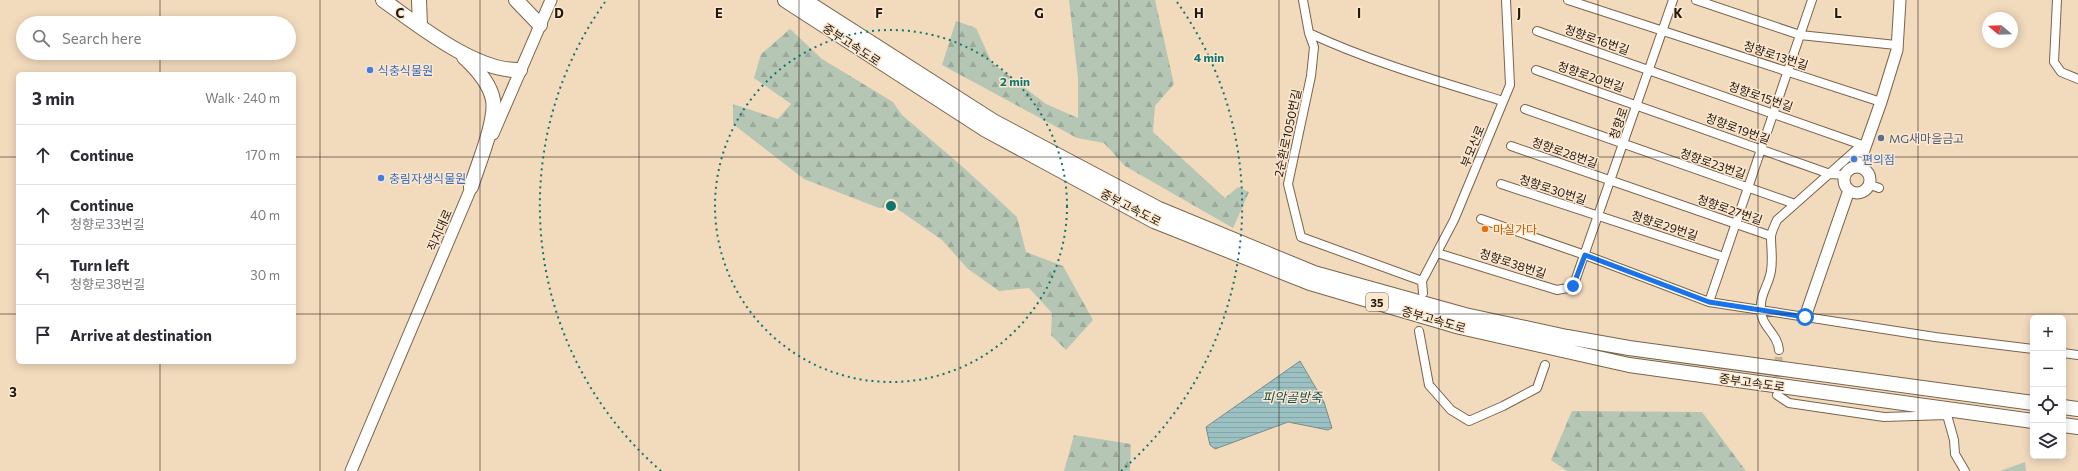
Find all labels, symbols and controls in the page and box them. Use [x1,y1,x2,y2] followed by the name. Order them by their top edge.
[396,5,405,21] text: C
[554,5,564,21] text: D
[715,5,723,21] text: E
[875,5,883,21] text: F
[1034,5,1044,21] text: G
[1194,5,1204,21] text: H
[1357,5,1361,21] text: I
[1517,5,1521,21] text: J
[1673,5,1683,21] text: K
[1834,5,1842,21] text: L
[1982,12,2018,48] north arrow
[16,16,296,60] search box
[820,20,884,68] street label: 중부고속도로
[1563,21,1631,57] street label: 청향로16번길
[30,27,52,49] icon: search
[62,29,141,47] text: Search here
[1742,38,1810,72] street label: 청향로13번길
[1194,50,1224,64] text: 4 min
[1556,58,1626,94] street label: 청향로20번길
[378,63,433,77] place label: 식충식물원
[365,65,375,75] marker: 식충식물원
[1000,74,1030,88] text: 2 min
[1727,78,1795,114] street label: 청향로15번길
[32,88,75,109] text: 3 min
[1271,88,1303,178] street label: 2순환로1050번길
[205,90,280,106] text: Walk · 240 m
[1606,105,1630,141] street label: 청향로
[1704,110,1772,146] street label: 청향로19번길
[1457,123,1487,169] street label: 부모산로
[1889,131,1964,145] place label: MG새마을금고
[1876,133,1886,143] marker: MG새마을금고
[1530,134,1600,170] street label: 청향로28번길
[32,144,54,166] icon: ahead
[1678,145,1748,181] street label: 청향로23번길
[70,146,134,164] text: Continue
[245,147,280,163] text: 170 m
[1862,152,1895,166] place label: 편의점
[1849,154,1859,164] marker: 편의점
[389,171,466,185] place label: 충림자생식물원
[1518,172,1588,206] street label: 청향로30번길
[376,173,386,183] marker: 충림자생식물원
[1098,186,1164,228] street label: 중부고속도로
[1695,191,1765,227] street label: 청향로27번길
[70,196,134,214] text: Continue
[884,199,898,213] centre of rings
[32,204,54,226] icon: ahead
[250,207,280,223] text: 40 m
[424,207,454,253] street label: 직지대로
[1630,208,1700,242] street label: 청향로29번길
[70,216,145,232] text: 청향로33번길
[1493,222,1537,236] place label: 마실가다
[1480,224,1490,234] marker: 마실가다
[1478,246,1548,280] street label: 청향로38번길
[70,256,129,274] text: Turn left
[32,264,54,286] icon: left
[250,267,280,283] text: 30 m
[70,276,145,292] text: 청향로38번길
[1564,277,1582,295] route end
[1366,293,1388,311] road number: 35
[1400,303,1468,335] street label: 중부고속도로
[1796,308,1814,326] route start
[2030,315,2066,459] map controls
[2030,315,2066,351] button: +
[32,324,54,346] icon: arrive
[70,326,212,344] text: Arrive at destination
[2030,351,2066,387] button: −
[1718,370,1786,394] street label: 중부고속도로
[9,384,17,400] text: 3
[2030,387,2066,423] button: locate
[1262,389,1323,405] water label: 피악골방죽
[2030,423,2066,459] button: layers

